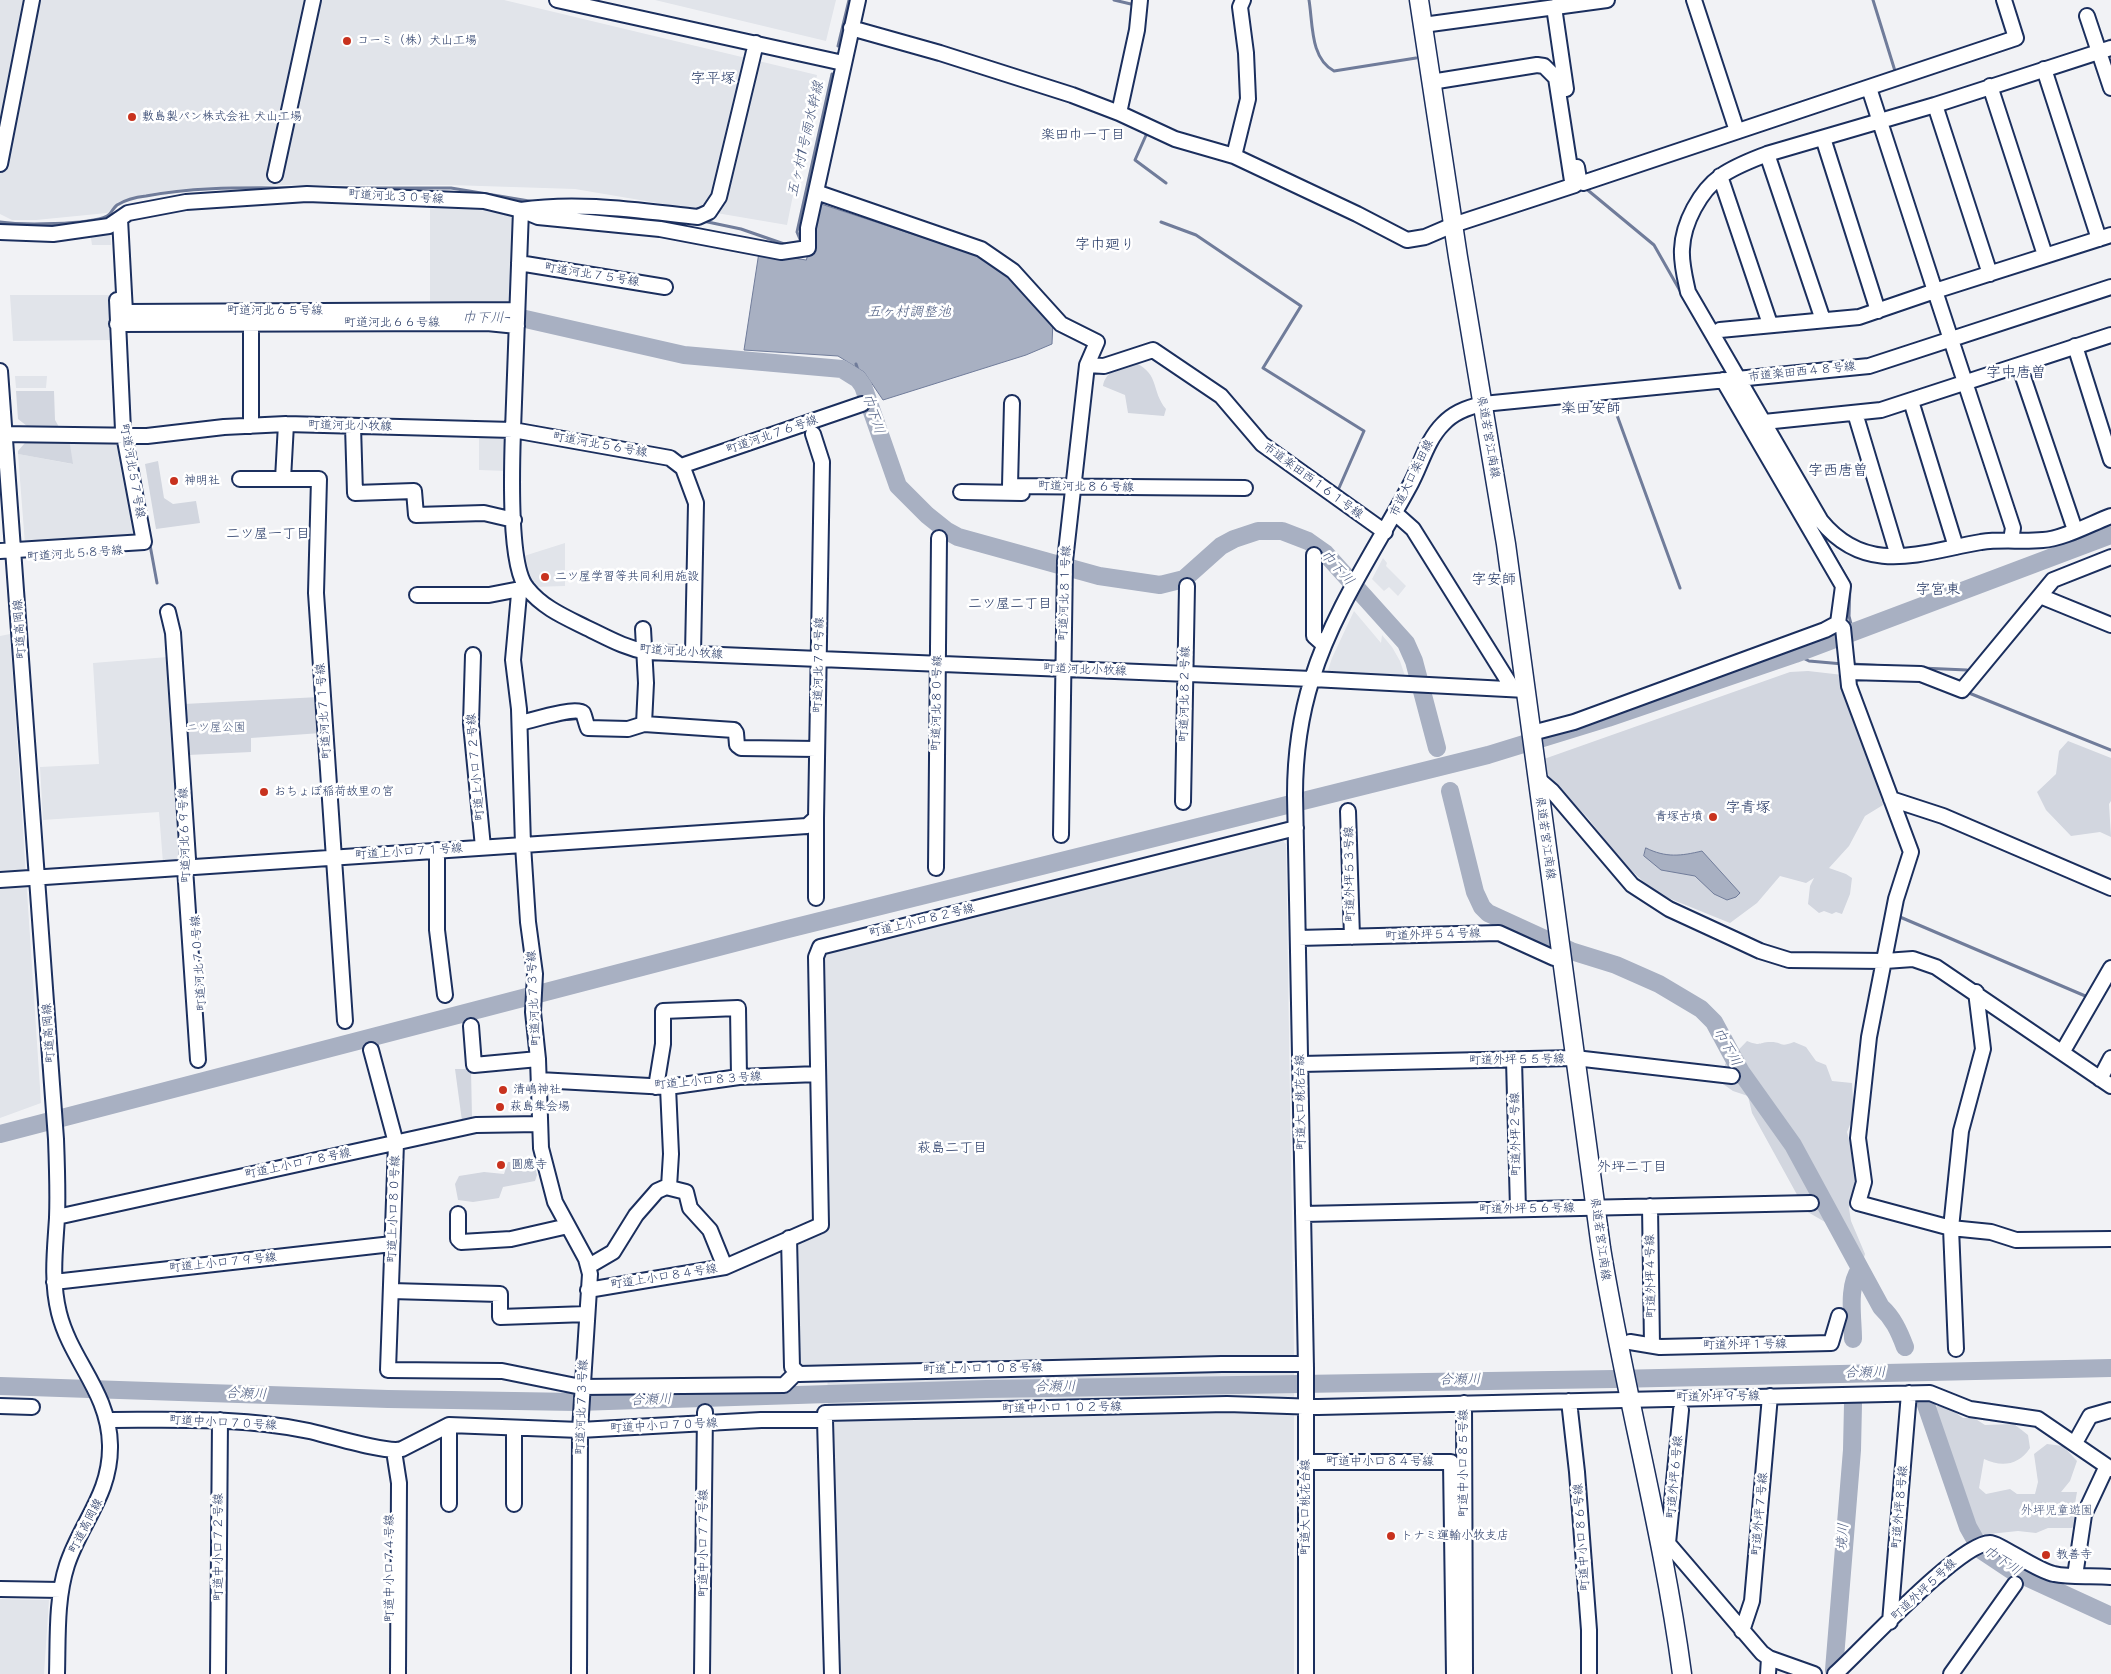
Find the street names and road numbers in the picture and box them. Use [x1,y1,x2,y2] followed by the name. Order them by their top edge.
[348,187,444,207] street label: 町道河北３０号線
[543,260,641,290] street label: 町道河北７５号線
[227,304,323,318] street label: 町道河北６５号線
[344,316,440,330] street label: 町道河北６６号線
[1748,359,1856,385] street label: 市道楽田西４８号線
[1474,394,1502,480] street label: 県道若宮江南線
[724,413,820,457] street label: 町道河北７６号線
[308,418,392,434] street label: 町道河北小牧線
[117,422,147,520] street label: 町道河北５７号線
[551,430,649,460] street label: 町道河北５６号線
[1387,437,1437,519] street label: 市道大口楽田線
[1260,440,1366,522] street label: 市道楽田西１６１号線
[1038,479,1134,495] street label: 町道河北８６号線
[27,543,123,565] street label: 町道河北５８号線
[1056,545,1074,641] street label: 町道河北８１号線
[11,599,29,659] street label: 町道高岡線
[811,617,827,713] street label: 町道河北７９号線
[639,642,723,662] street label: 町道河北小牧線
[1177,646,1193,742] street label: 町道河北８２号線
[929,655,945,751] street label: 町道河北８０号線
[1043,661,1127,679] street label: 町道河北小牧線
[313,663,335,759] street label: 町道河北７１号線
[464,713,488,821] street label: 町道上小口７２号線
[176,787,194,883] street label: 町道河北６９号線
[1532,795,1558,881] street label: 県道若宮江南線
[1342,826,1358,922] street label: 町道外坪５３号線
[355,841,463,863] street label: 町道上小口７１号線
[868,901,976,941] street label: 町道上小口８２号線
[188,915,210,1011] street label: 町道河北７０号線
[1385,926,1481,944] street label: 町道外坪５４号線
[524,950,544,1046] street label: 町道河北７３号線
[40,1003,58,1063] street label: 町道高岡線
[1469,1052,1565,1068] street label: 町道外坪５５号線
[1293,1054,1309,1150] street label: 町道大口桃花台線
[654,1069,762,1093] street label: 町道上小口８３号線
[1508,1092,1524,1176] street label: 町道外坪２号線
[244,1146,352,1182] street label: 町道上小口７８号線
[385,1155,403,1263] street label: 町道上小口８０号線
[1587,1196,1613,1282] street label: 県道若宮江南線
[1479,1201,1575,1217] street label: 町道外坪５６号線
[1643,1234,1659,1318] street label: 町道外坪４号線
[169,1250,277,1276] street label: 町道上小口７９号線
[610,1261,718,1293] street label: 町道上小口８４号線
[1703,1337,1787,1353] street label: 町道外坪１号線
[573,1359,591,1455] street label: 町道河北７３号線
[923,1361,1043,1377] street label: 町道上小口１０８号線
[1676,1389,1760,1405] street label: 町道外坪９号線
[1002,1400,1122,1416] street label: 町道中小口１０２号線
[1457,1409,1471,1517] street label: 町道中小口８５号線
[169,1413,277,1433] street label: 町道中小口７０号線
[610,1416,718,1436] street label: 町道中小口７０号線
[1664,1435,1686,1519] street label: 町道外坪６号線
[1326,1455,1434,1469] street label: 町道中小口８４号線
[1299,1459,1313,1555] street label: 町道大口桃花台線
[1889,1465,1911,1549] street label: 町道外坪８号線
[1749,1472,1771,1556] street label: 町道外坪７号線
[1571,1483,1593,1591] street label: 町道中小口８６号線
[697,1489,711,1597] street label: 町道中小口７７号線
[212,1493,226,1601] street label: 町道中小口７２号線
[66,1496,106,1556] street label: 町道高岡線
[383,1514,397,1622] street label: 町道中小口７４号線
[1888,1556,1960,1624] street label: 町道外坪５号線

